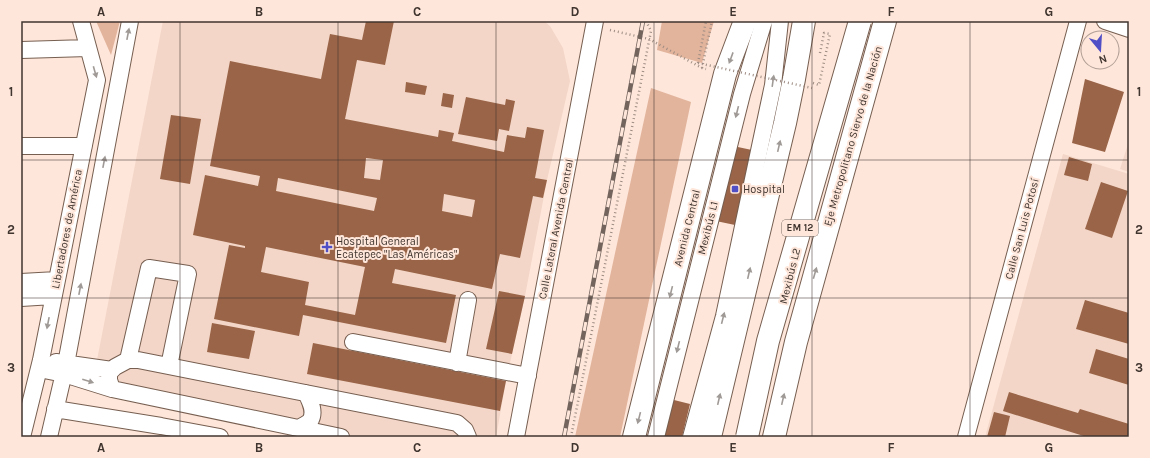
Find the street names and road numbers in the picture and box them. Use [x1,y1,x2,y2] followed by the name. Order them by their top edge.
[821,44,885,228] street label: Eje Metropolitano Siervo de la Nación
[536,158,576,300] street label: Calle Lateral Avenida Central
[49,168,85,290] street label: Libertadores de América
[1002,176,1042,281] street label: Calle San Luis Potosí
[671,188,703,268] street label: Avenida Central
[695,200,721,256] street label: Mexibús L1
[782,220,818,236] road number: EM 12
[777,247,803,305] street label: Mexibús L2

